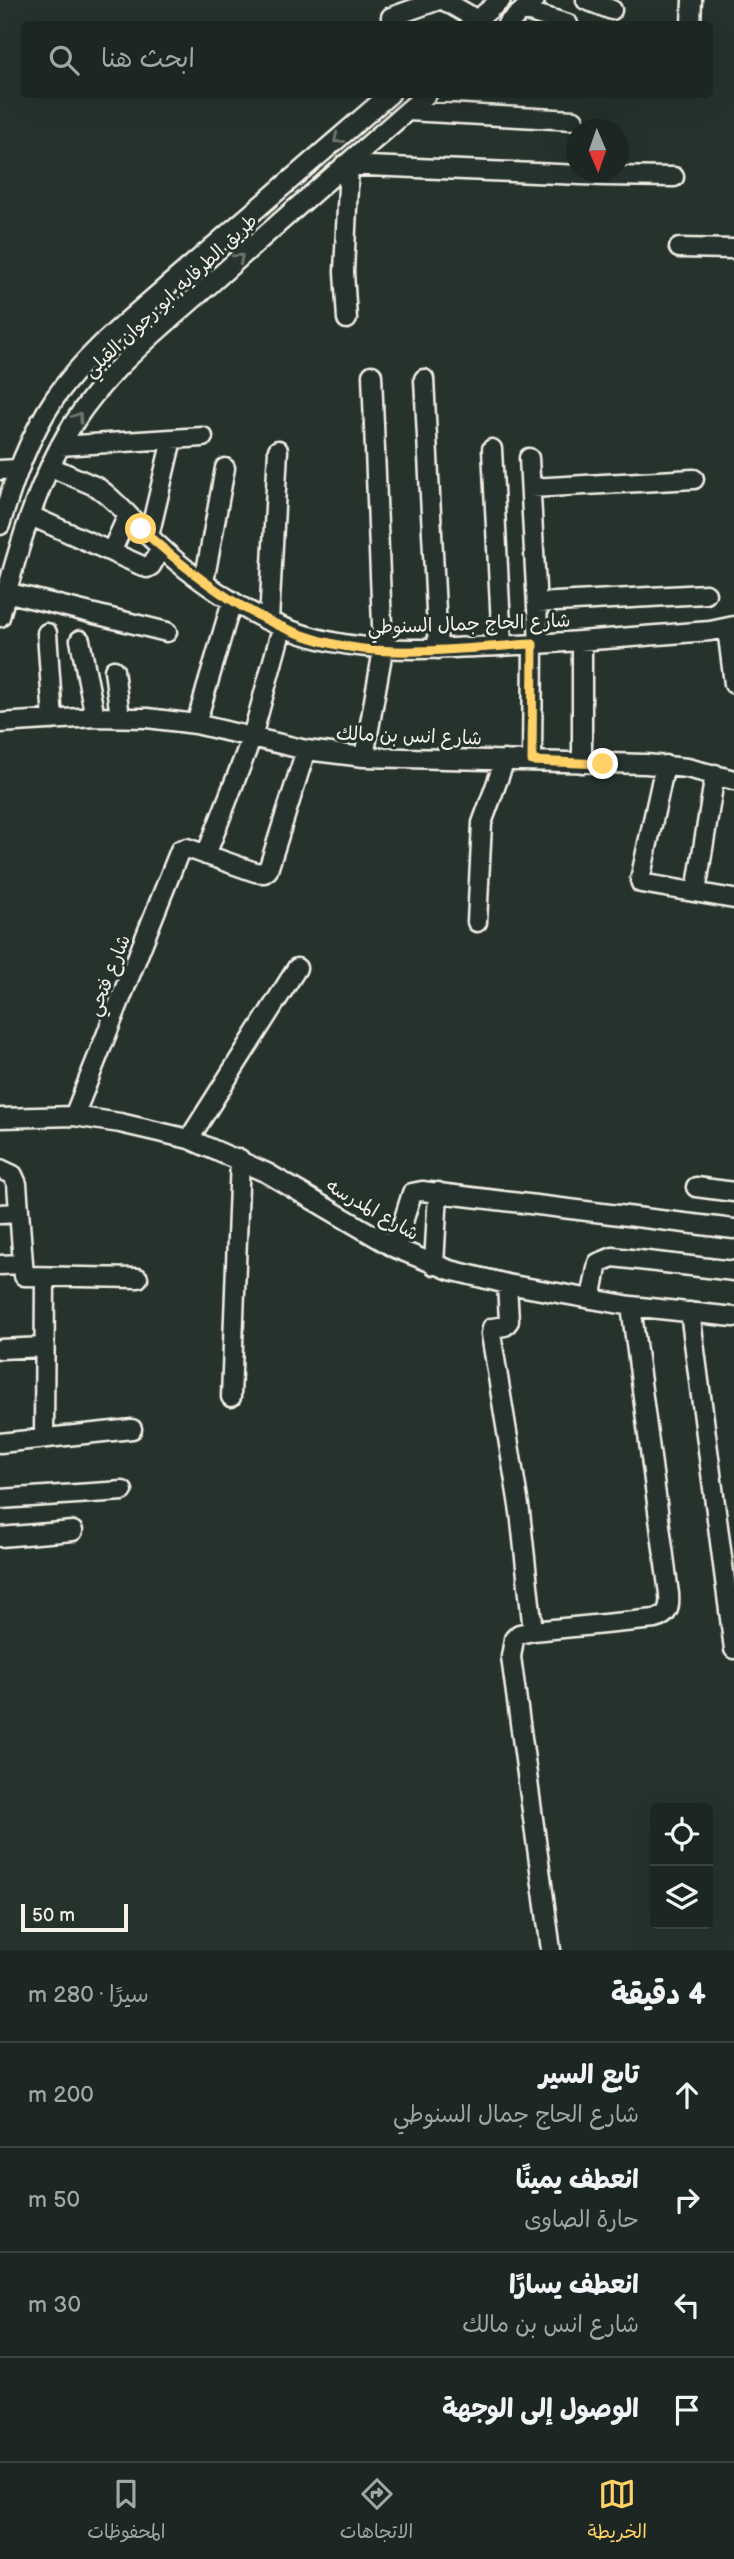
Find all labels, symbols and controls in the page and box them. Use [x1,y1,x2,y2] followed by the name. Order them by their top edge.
[21,21,713,98] search box
[45,41,83,79] icon: search
[101,44,195,75] text: ابحث هنا
[566,119,629,182] north arrow
[333,131,346,143] one-way arrow
[79,210,265,386] street label: طريق الطرفايه, ابو رجوان القبلي
[231,254,244,266] one-way arrow
[70,412,83,425] one-way arrow
[125,513,156,544] route start
[367,609,571,644] street label: شارع الحاج جمال السنوطي
[336,722,482,752] street label: شارع انس بن مالك
[587,748,618,779] route end
[83,932,140,1021] street label: شارع فتحي
[321,1175,423,1247] street label: شارع المدرسه
[650,1803,713,1929] map controls
[650,1803,713,1866] button: locate
[650,1866,713,1929] button: layers
[21,1901,128,1933] scale bar
[32,1904,75,1927] text: 50 m
[611,1977,706,2013] text: 4 دقيقة
[28,1981,149,2009] text: سيرًا · 280 m
[539,2060,639,2091] text: تابع السير
[668,2076,706,2114] icon: ahead
[28,2081,94,2109] text: 200 m
[393,2101,639,2129] text: شارع الحاج جمال السنوطي
[516,2165,639,2196] text: انعطف يمينًا
[668,2181,706,2219] icon: right
[28,2186,80,2214] text: 50 m
[524,2206,639,2234] text: حارة الصاوى
[509,2270,639,2301] text: انعطف يسارًا
[668,2286,706,2324] icon: left
[28,2291,81,2319] text: 30 m
[462,2311,639,2339] text: شارع انس بن مالك
[668,2391,706,2429] icon: arrive
[442,2394,639,2425] text: الوصول إلى الوجهة
[87,2475,165,2548] tab: المحفوظات
[340,2475,413,2548] tab: الاتجاهات
[588,2475,647,2548] tab: الخريطة

